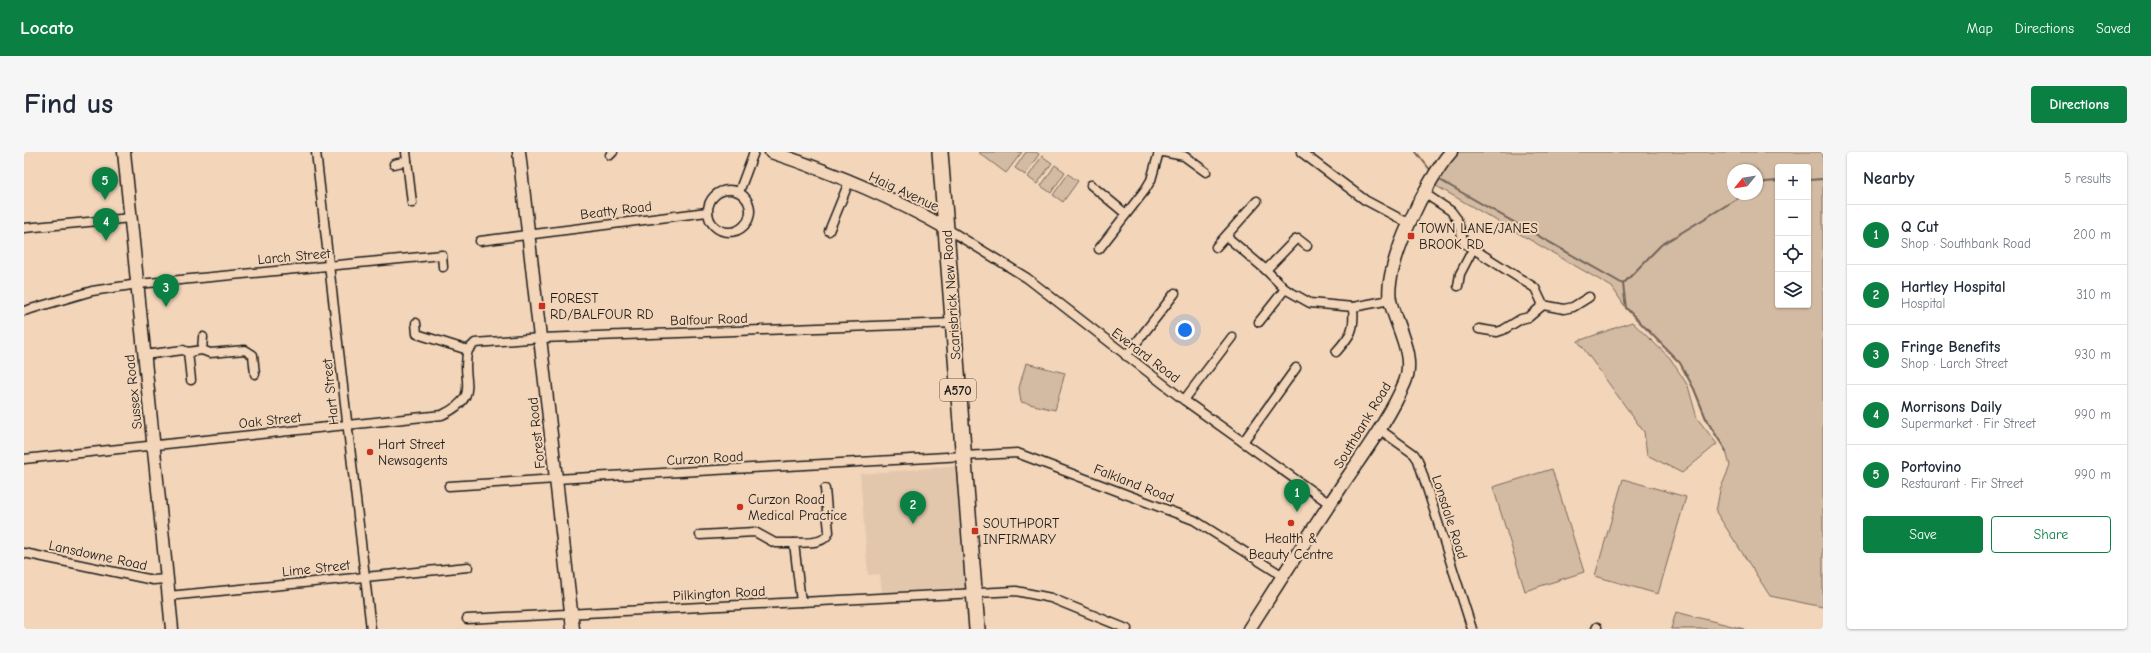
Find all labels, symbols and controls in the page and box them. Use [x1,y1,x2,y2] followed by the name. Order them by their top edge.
[20,17,74,39] text: Locato
[1966,20,1993,37] text: Map
[2015,20,2074,37] text: Directions
[2096,20,2131,37] text: Saved
[2031,86,2127,123] button: Directions
[24,88,113,120] text: Find us
[1727,164,1763,200] north arrow
[1775,164,1811,308] map controls
[1775,164,1811,200] button: +
[92,167,118,200] pin: 5
[866,168,941,215] street label: Haig Avenue
[1863,169,1914,188] text: Nearby
[2064,171,2111,186] text: 5 results
[579,198,653,223] street label: Beatty Road
[1775,200,1811,236] button: −
[93,208,119,241] pin: 4
[1901,218,1938,236] text: Q Cut
[1419,220,1538,253] place label: TOWN LANE/JANES BROOK RD
[1873,227,1879,242] text: 1
[2073,227,2111,242] text: 200 m
[938,229,965,360] street label: Scarisbrick New Road
[1406,231,1416,241] marker: TOWN LANE/JANES BROOK RD
[1775,236,1811,272] button: locate
[1901,236,2031,251] text: Shop · Southbank Road
[257,245,332,268] street label: Larch Street
[1775,272,1811,308] button: layers
[153,274,179,307] pin: 3
[1901,278,2005,296] text: Hartley Hospital
[1873,287,1879,302] text: 2
[2076,287,2111,302] text: 310 m
[550,290,654,323] place label: FOREST RD/BALFOUR RD
[1901,296,1945,311] text: Hospital
[537,301,547,311] marker: FOREST RD/BALFOUR RD
[670,310,748,329] street label: Balfour Road
[1175,320,1195,340] your location
[1108,324,1183,387] street label: Everard Road
[1901,338,2000,356] text: Fringe Benefits
[1873,347,1879,362] text: 3
[2075,347,2111,362] text: 930 m
[121,354,146,430] street label: Sussex Road
[1901,356,2008,371] text: Shop · Larch Street
[318,357,342,426] street label: Hart Street
[940,379,976,401] road number: A570
[1330,379,1395,472] street label: Southbank Road
[524,396,549,470] street label: Forest Road
[1901,398,2002,416] text: Morrisons Daily
[1873,407,1879,422] text: 4
[2074,407,2111,422] text: 990 m
[238,409,303,432] street label: Oak Street
[1901,416,2036,431] text: Supermarket · Fir Street
[378,436,448,469] place label: Hart Street Newsagents
[365,447,375,457] marker: Hart Street Newsagents
[666,448,744,469] street label: Curzon Road
[1901,458,1961,476] text: Portovino
[1091,460,1176,507] street label: Falkland Road
[1873,467,1879,482] text: 5
[2074,467,2111,482] text: 990 m
[1428,473,1471,561] street label: Lonsdale Road
[1901,476,2023,491] text: Restaurant · Fir Street
[1284,479,1310,512] pin: 1
[748,491,847,524] place label: Curzon Road Medical Practice
[900,491,926,524] pin: 2
[735,502,745,512] marker: Curzon Road Medical Practice
[983,515,1060,548] place label: SOUTHPORT INFIRMARY
[1863,516,1983,553] button: Save
[1991,516,2111,553] button: Share
[1286,518,1296,528] marker: Health & Beauty Centre
[970,526,980,536] marker: SOUTHPORT INFIRMARY
[1249,530,1333,563] place label: Health & Beauty Centre
[47,537,149,574] street label: Lansdowne Road
[281,556,352,581] street label: Lime Street
[672,583,766,604] street label: Pilkington Road

